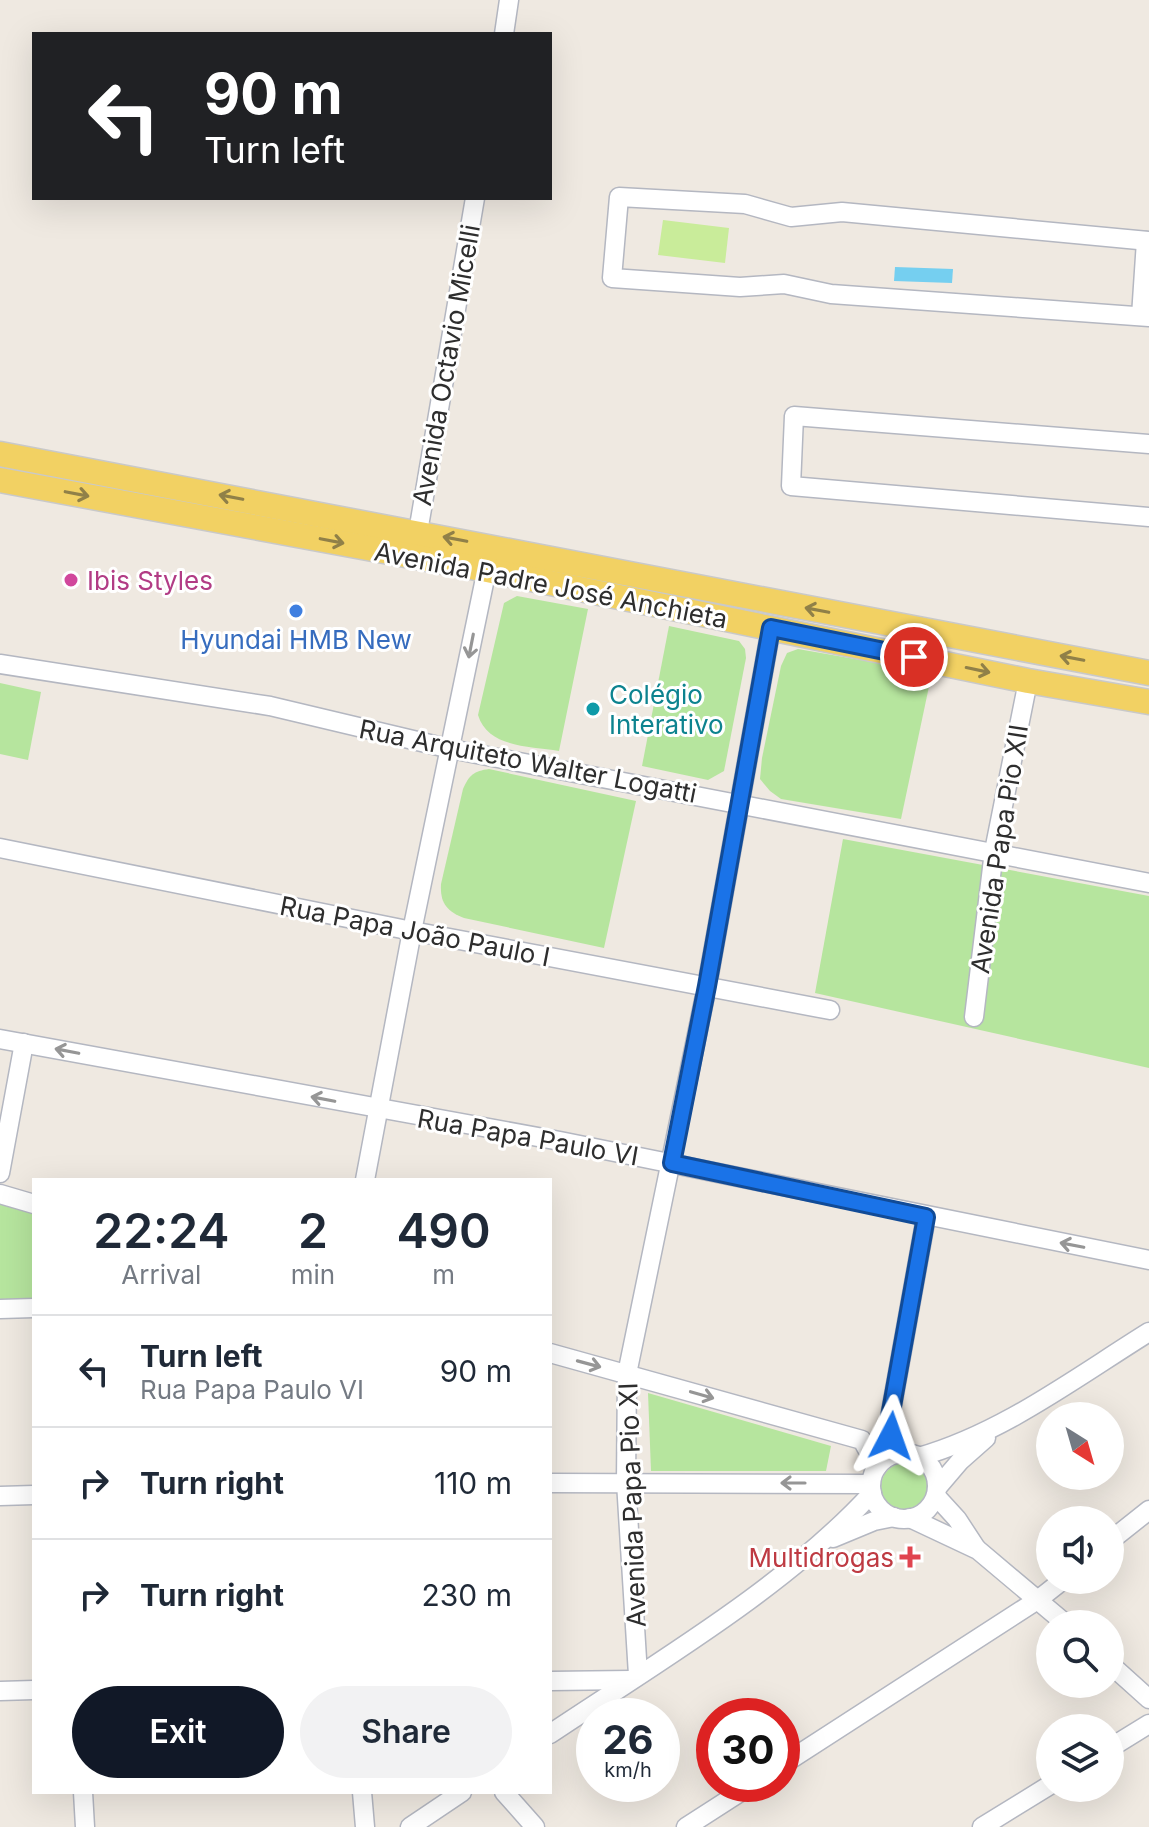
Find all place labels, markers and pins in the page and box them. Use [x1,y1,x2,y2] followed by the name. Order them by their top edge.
[87,565,213,596] place label: Ibis Styles
[62,571,80,589] marker: Ibis Styles
[287,602,305,620] marker: Hyundai HMB New
[880,623,948,691] pin
[180,624,412,655] place label: Hyundai HMB New
[609,679,724,740] place label: Colégio Interativo
[584,700,602,718] marker: Colégio Interativo
[749,1542,894,1573] place label: Multidrogas
[901,1548,919,1566] marker: Multidrogas

